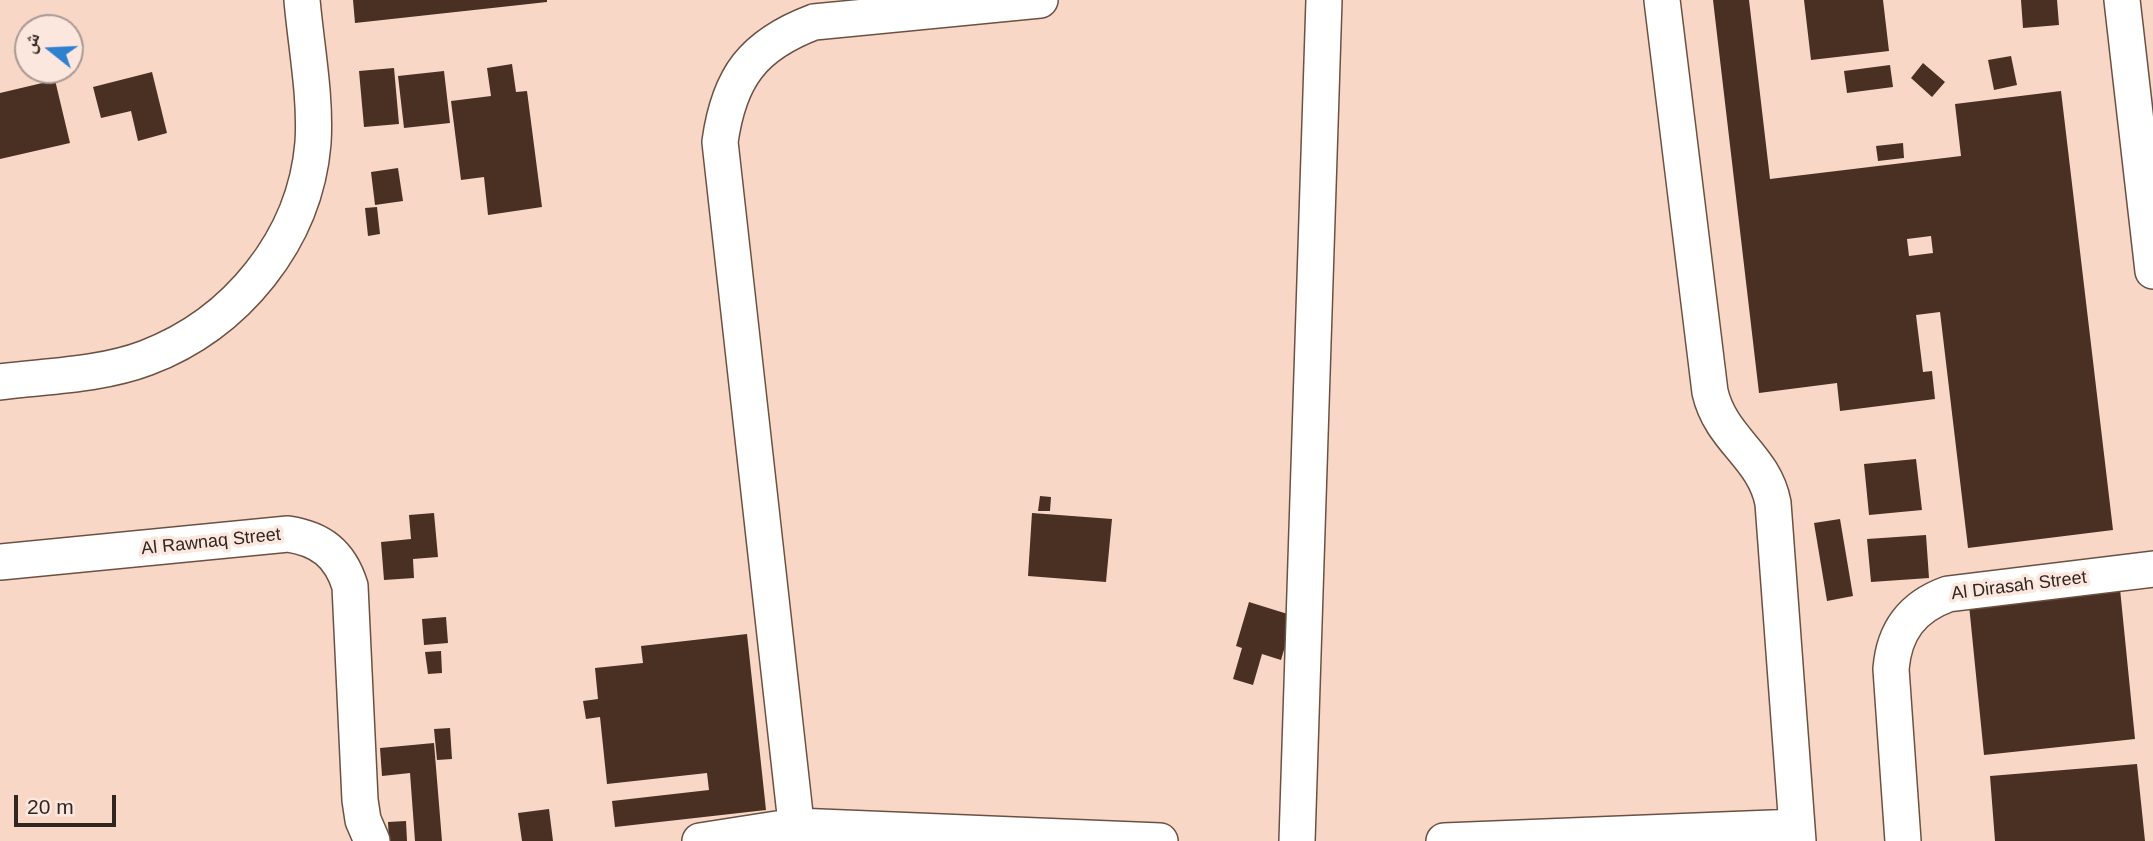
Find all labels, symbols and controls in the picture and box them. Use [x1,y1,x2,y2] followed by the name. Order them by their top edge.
[14,14,84,84] north arrow
[17,30,44,56] text: ش
[140,524,282,560] street label: Al Rawnaq Street
[1950,567,2088,605] street label: Al Dirasah Street
[18,782,119,826] scale bar
[27,795,74,818] text: 20 m

